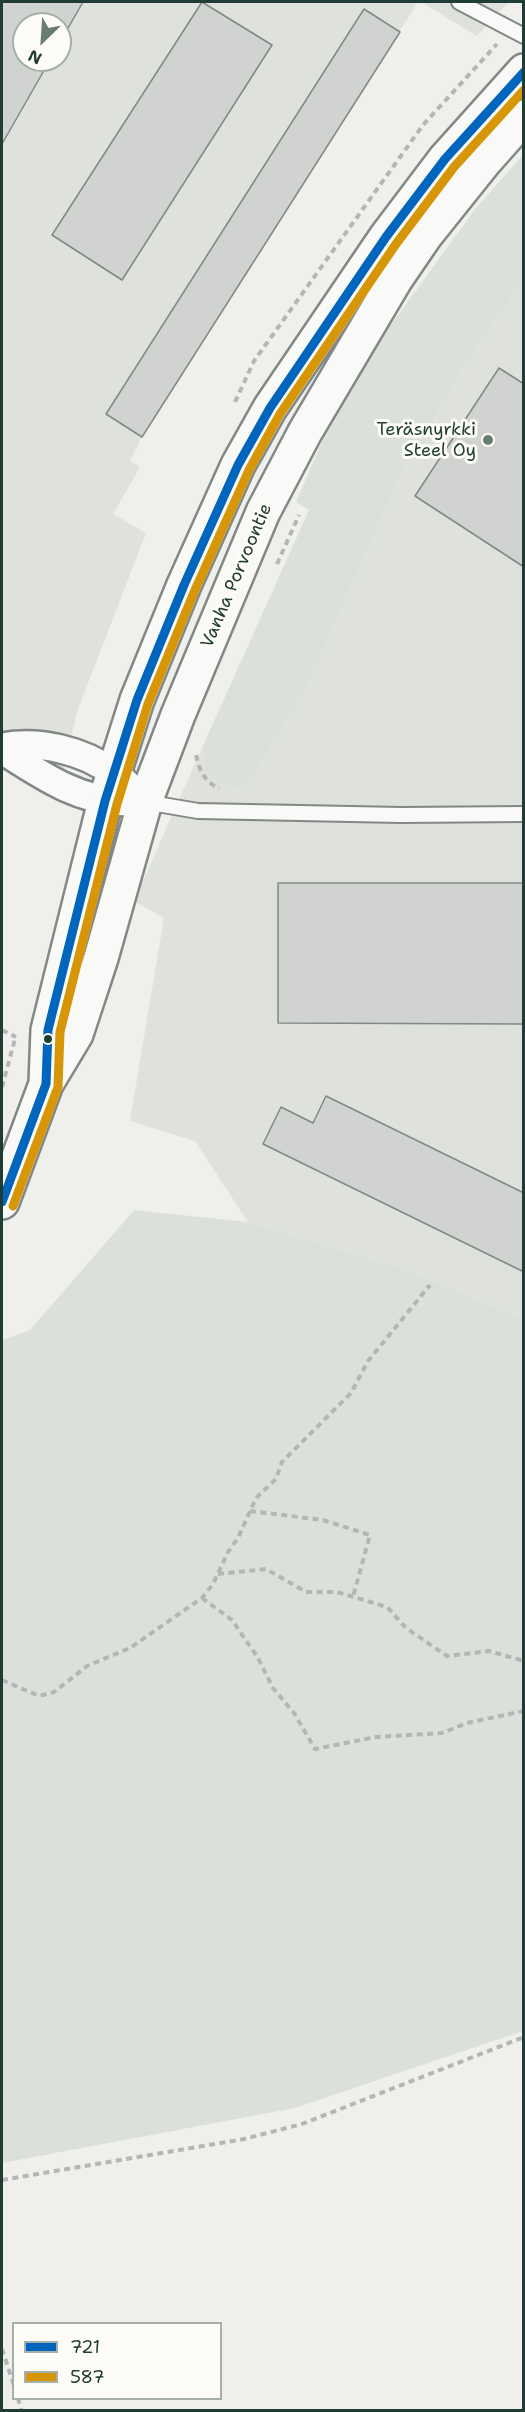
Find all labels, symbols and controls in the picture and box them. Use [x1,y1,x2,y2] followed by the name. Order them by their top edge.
[12,12,72,72] north arrow
[25,45,45,69] text: N
[376,419,476,462] place label: Teräsnyrkki Steel Oy
[481,433,495,447] marker: Teräsnyrkki Steel Oy
[197,501,277,651] street label: Vanha Porvoontie
[42,1033,54,1045] unlabelled marker
[12,2322,222,2400] legend
[70,2335,100,2359] text: 721
[70,2365,105,2389] text: 587

